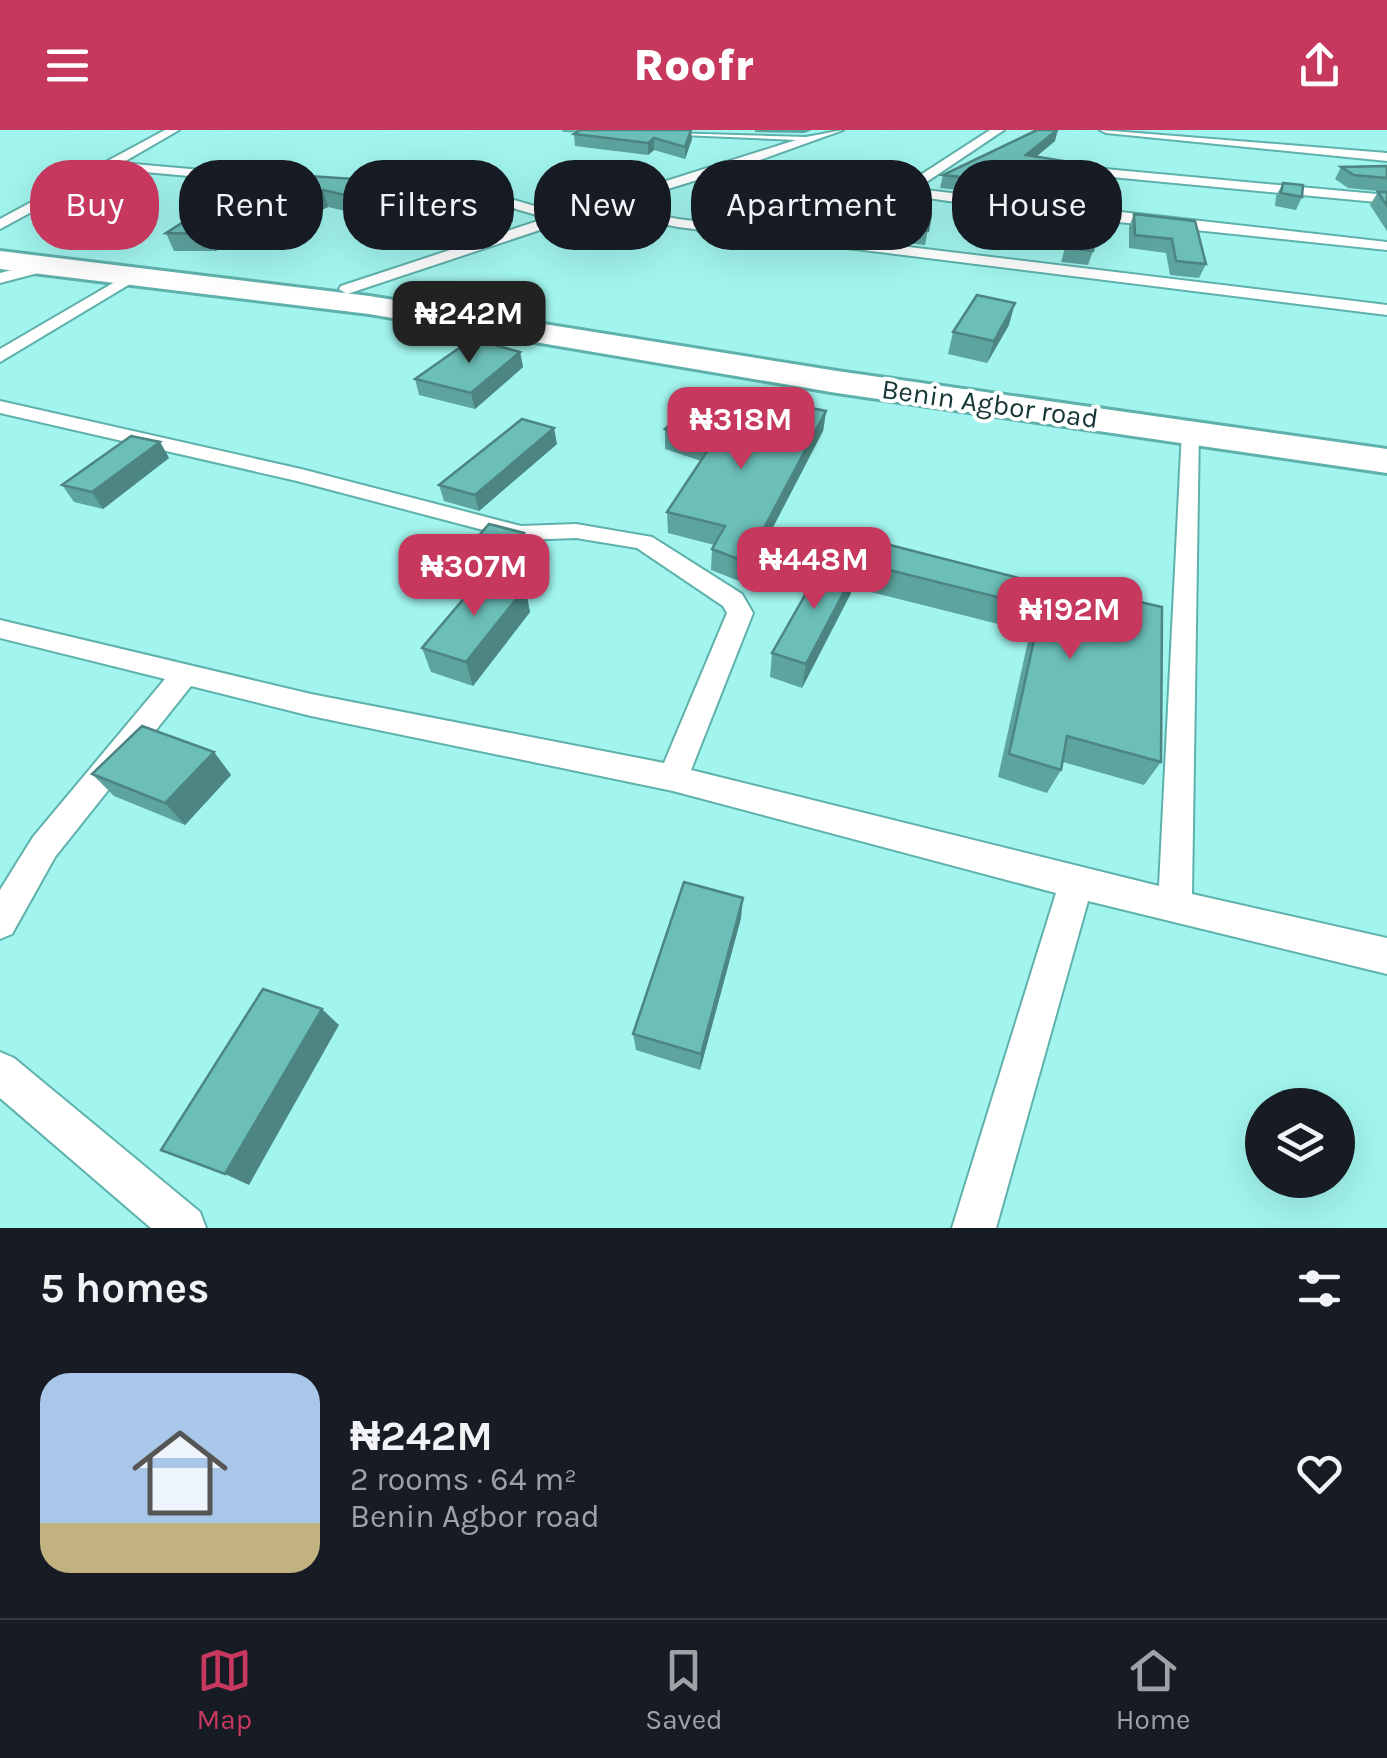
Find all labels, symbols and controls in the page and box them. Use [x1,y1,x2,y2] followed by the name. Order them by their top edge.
[40,38,95,93] icon: menu
[1292,38,1347,93] icon: share
[633,39,754,91] text: Roofr
[30,160,159,250] chip: Buy
[179,160,323,250] chip: Rent
[343,160,514,250] chip: Filters
[534,160,671,250] chip: New
[691,160,932,250] chip: Apartment
[952,160,1122,250] chip: House
[399,281,539,366] pin: ₦242M
[415,295,523,332] text: ₦242M
[879,372,1100,435] street label: Benin Agbor road
[671,387,811,472] pin: ₦318M
[689,401,793,438] text: ₦318M
[744,527,884,612] pin: ₦448M
[404,534,544,619] pin: ₦307M
[759,541,869,578] text: ₦448M
[420,548,528,585] text: ₦307M
[1000,577,1140,662] pin: ₦192M
[1019,591,1121,628] text: ₦192M
[1245,1088,1355,1198] map controls
[1245,1088,1355,1198] button: layers
[1292,1261,1347,1316] icon: filters
[40,1263,209,1313] text: 5 homes
[350,1411,493,1461] text: ₦242M
[120,1413,240,1533] icon: home
[1292,1446,1347,1501] icon: heart
[350,1461,577,1498] text: 2 rooms · 64 m²
[350,1498,600,1535] text: Benin Agbor road
[197,1643,252,1736] tab: Map
[645,1643,723,1736] tab: Saved
[1116,1643,1190,1736] tab: Home

